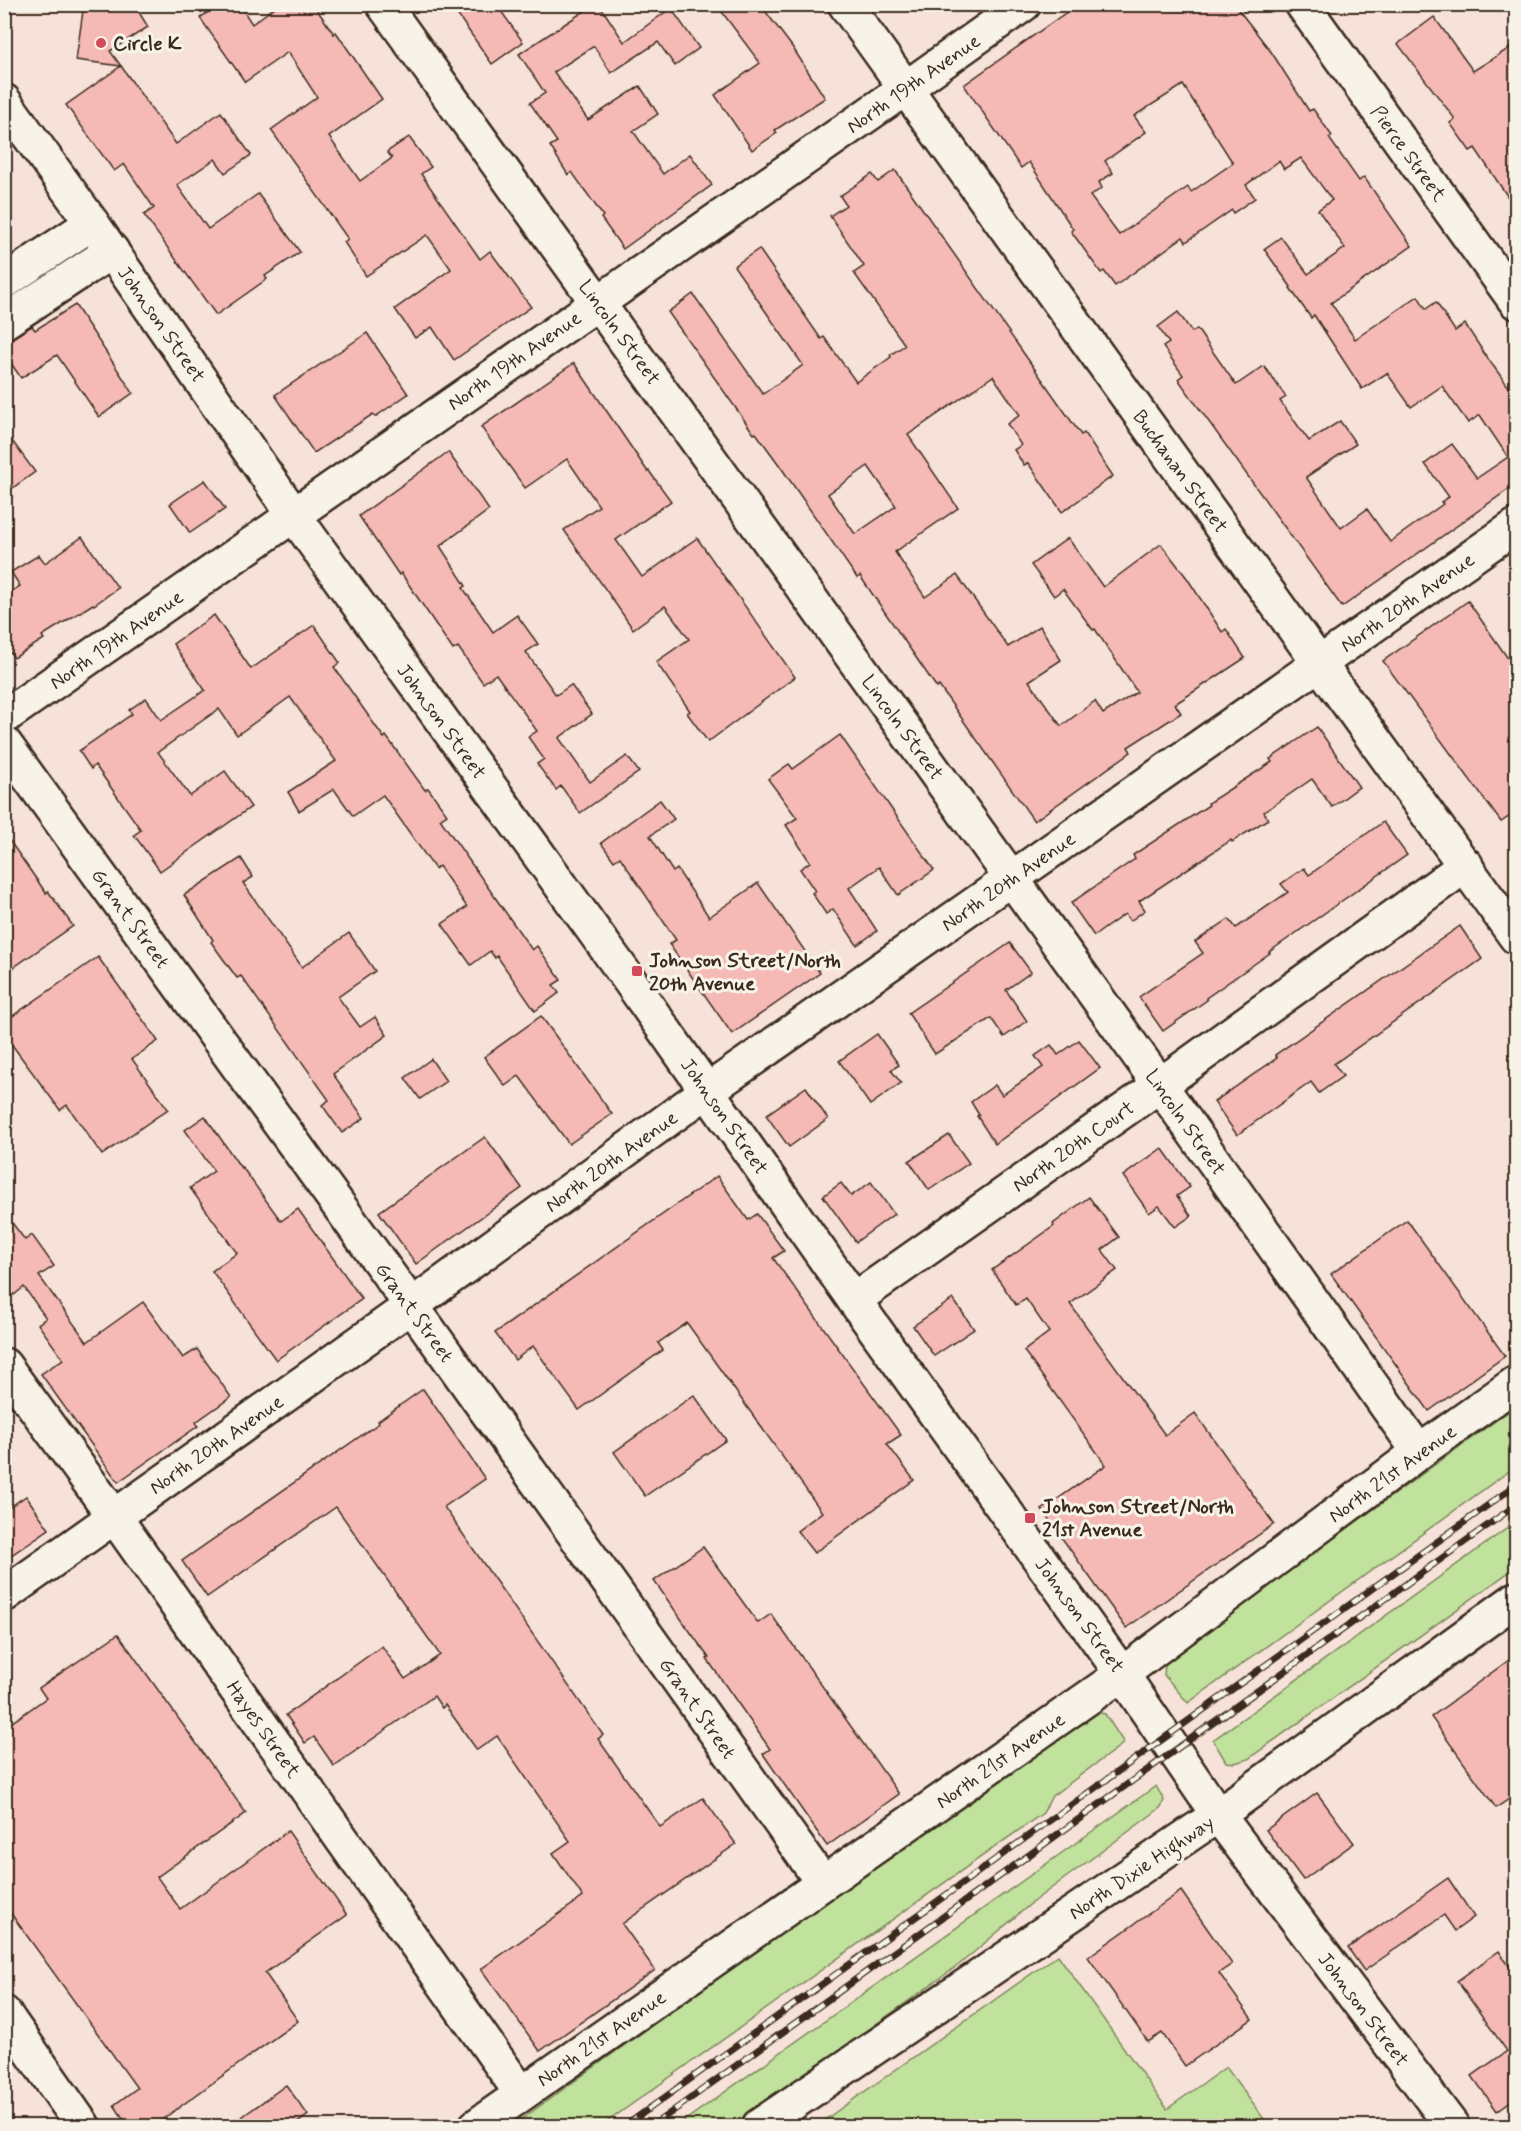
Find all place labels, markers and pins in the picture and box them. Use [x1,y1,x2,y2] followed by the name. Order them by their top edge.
[113,31,182,58] place label: Circle K
[94,36,108,50] marker: Circle K
[649,948,841,998] place label: Johnson Street/North 20th Avenue
[630,964,644,978] marker: Johnson Street/North 20th Avenue
[1042,1494,1234,1544] place label: Johnson Street/North 21st Avenue
[1023,1511,1037,1525] marker: Johnson Street/North 21st Avenue

